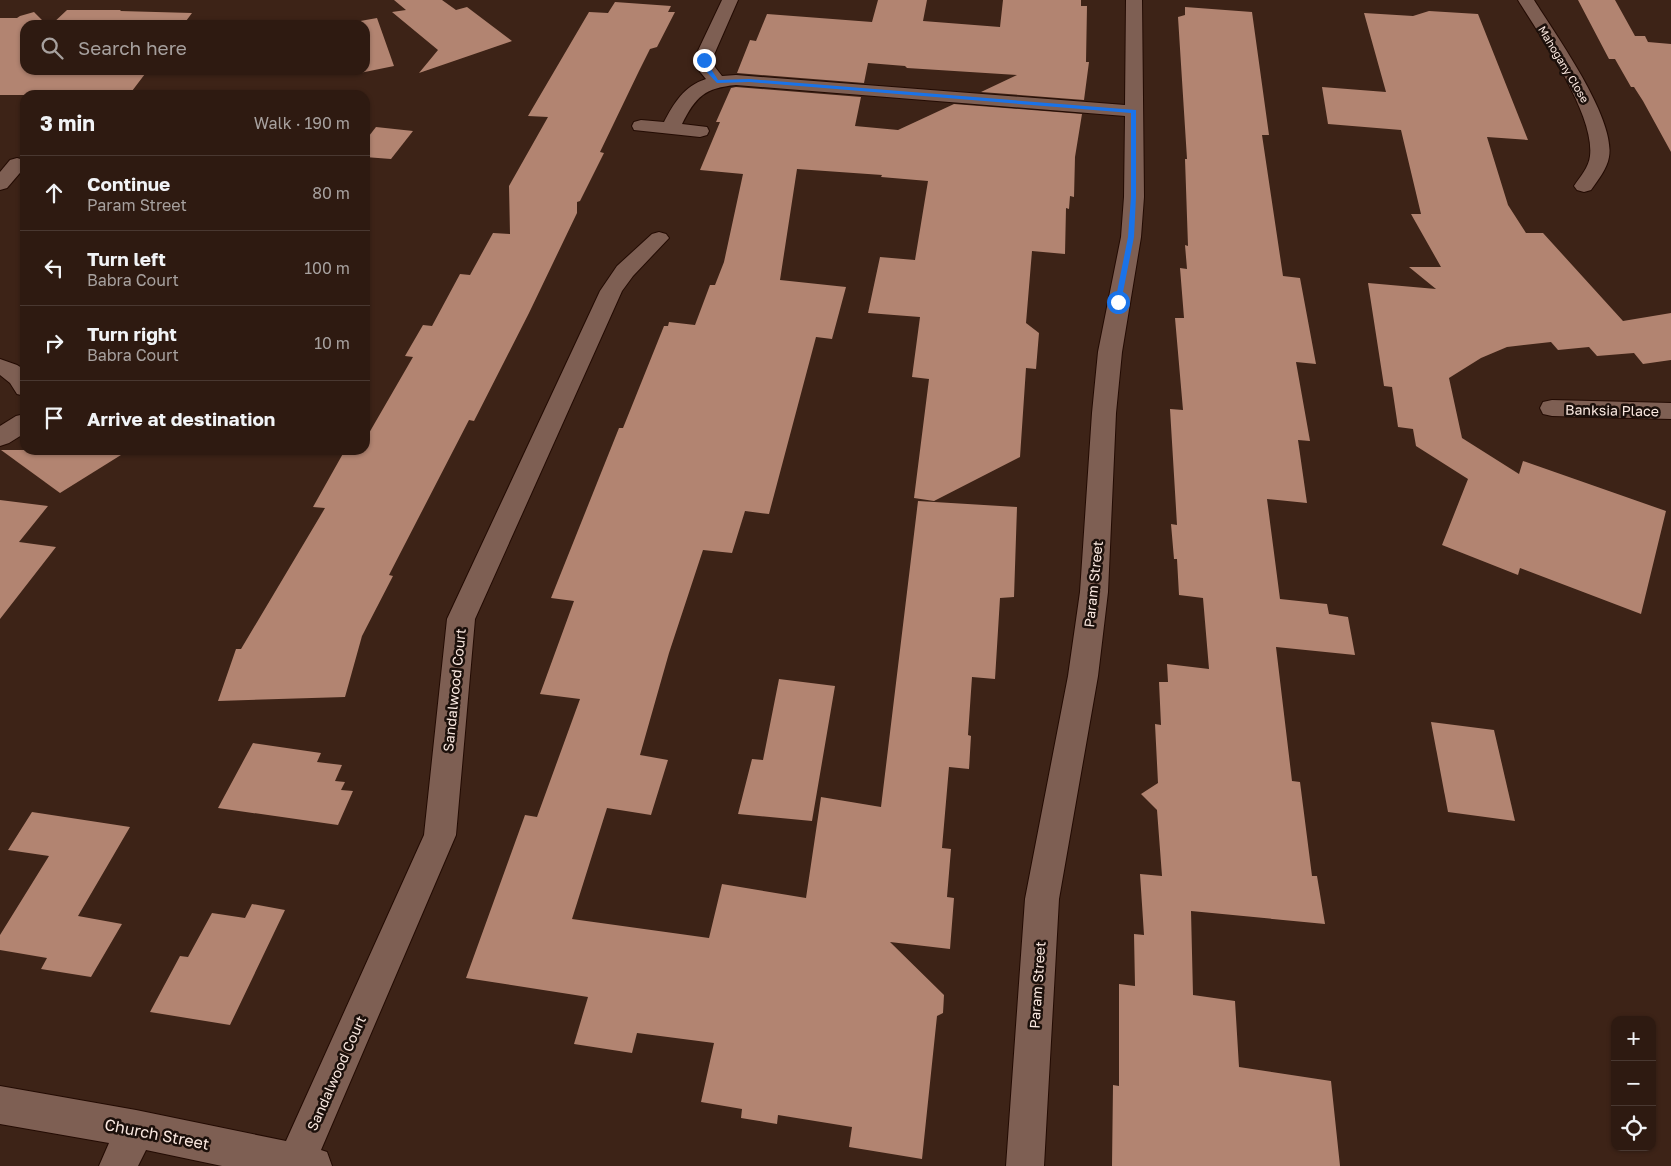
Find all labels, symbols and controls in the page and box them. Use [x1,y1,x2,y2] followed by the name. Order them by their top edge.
[20,20,370,75] search box
[1536,23,1592,105] street label: Mahogany Close
[38,34,66,62] icon: search
[78,36,187,59] text: Search here
[693,49,716,72] route end
[40,110,95,136] text: 3 min
[254,113,350,133] text: Walk · 190 m
[87,172,170,195] text: Continue
[40,179,68,207] icon: ahead
[312,183,350,203] text: 80 m
[87,195,187,215] text: Param Street
[87,247,166,270] text: Turn left
[40,254,68,282] icon: left
[304,258,350,278] text: 100 m
[87,270,179,290] text: Babra Court
[1107,291,1130,314] route start
[87,322,177,345] text: Turn right
[40,329,68,357] icon: right
[314,333,350,353] text: 10 m
[87,345,179,365] text: Babra Court
[1565,401,1659,419] street label: Banksia Place
[40,404,68,432] icon: arrive
[87,407,275,430] text: Arrive at destination
[1080,540,1106,628] street label: Param Street
[439,627,469,753] street label: Sandalwood Court
[1025,941,1049,1029] street label: Param Street
[303,1013,369,1133] street label: Sandalwood Court
[1611,1016,1656,1151] map controls
[1611,1016,1656,1061] button: +
[1611,1061,1656,1106] button: −
[1611,1106,1656,1151] button: locate
[103,1114,211,1154] street label: Church Street

